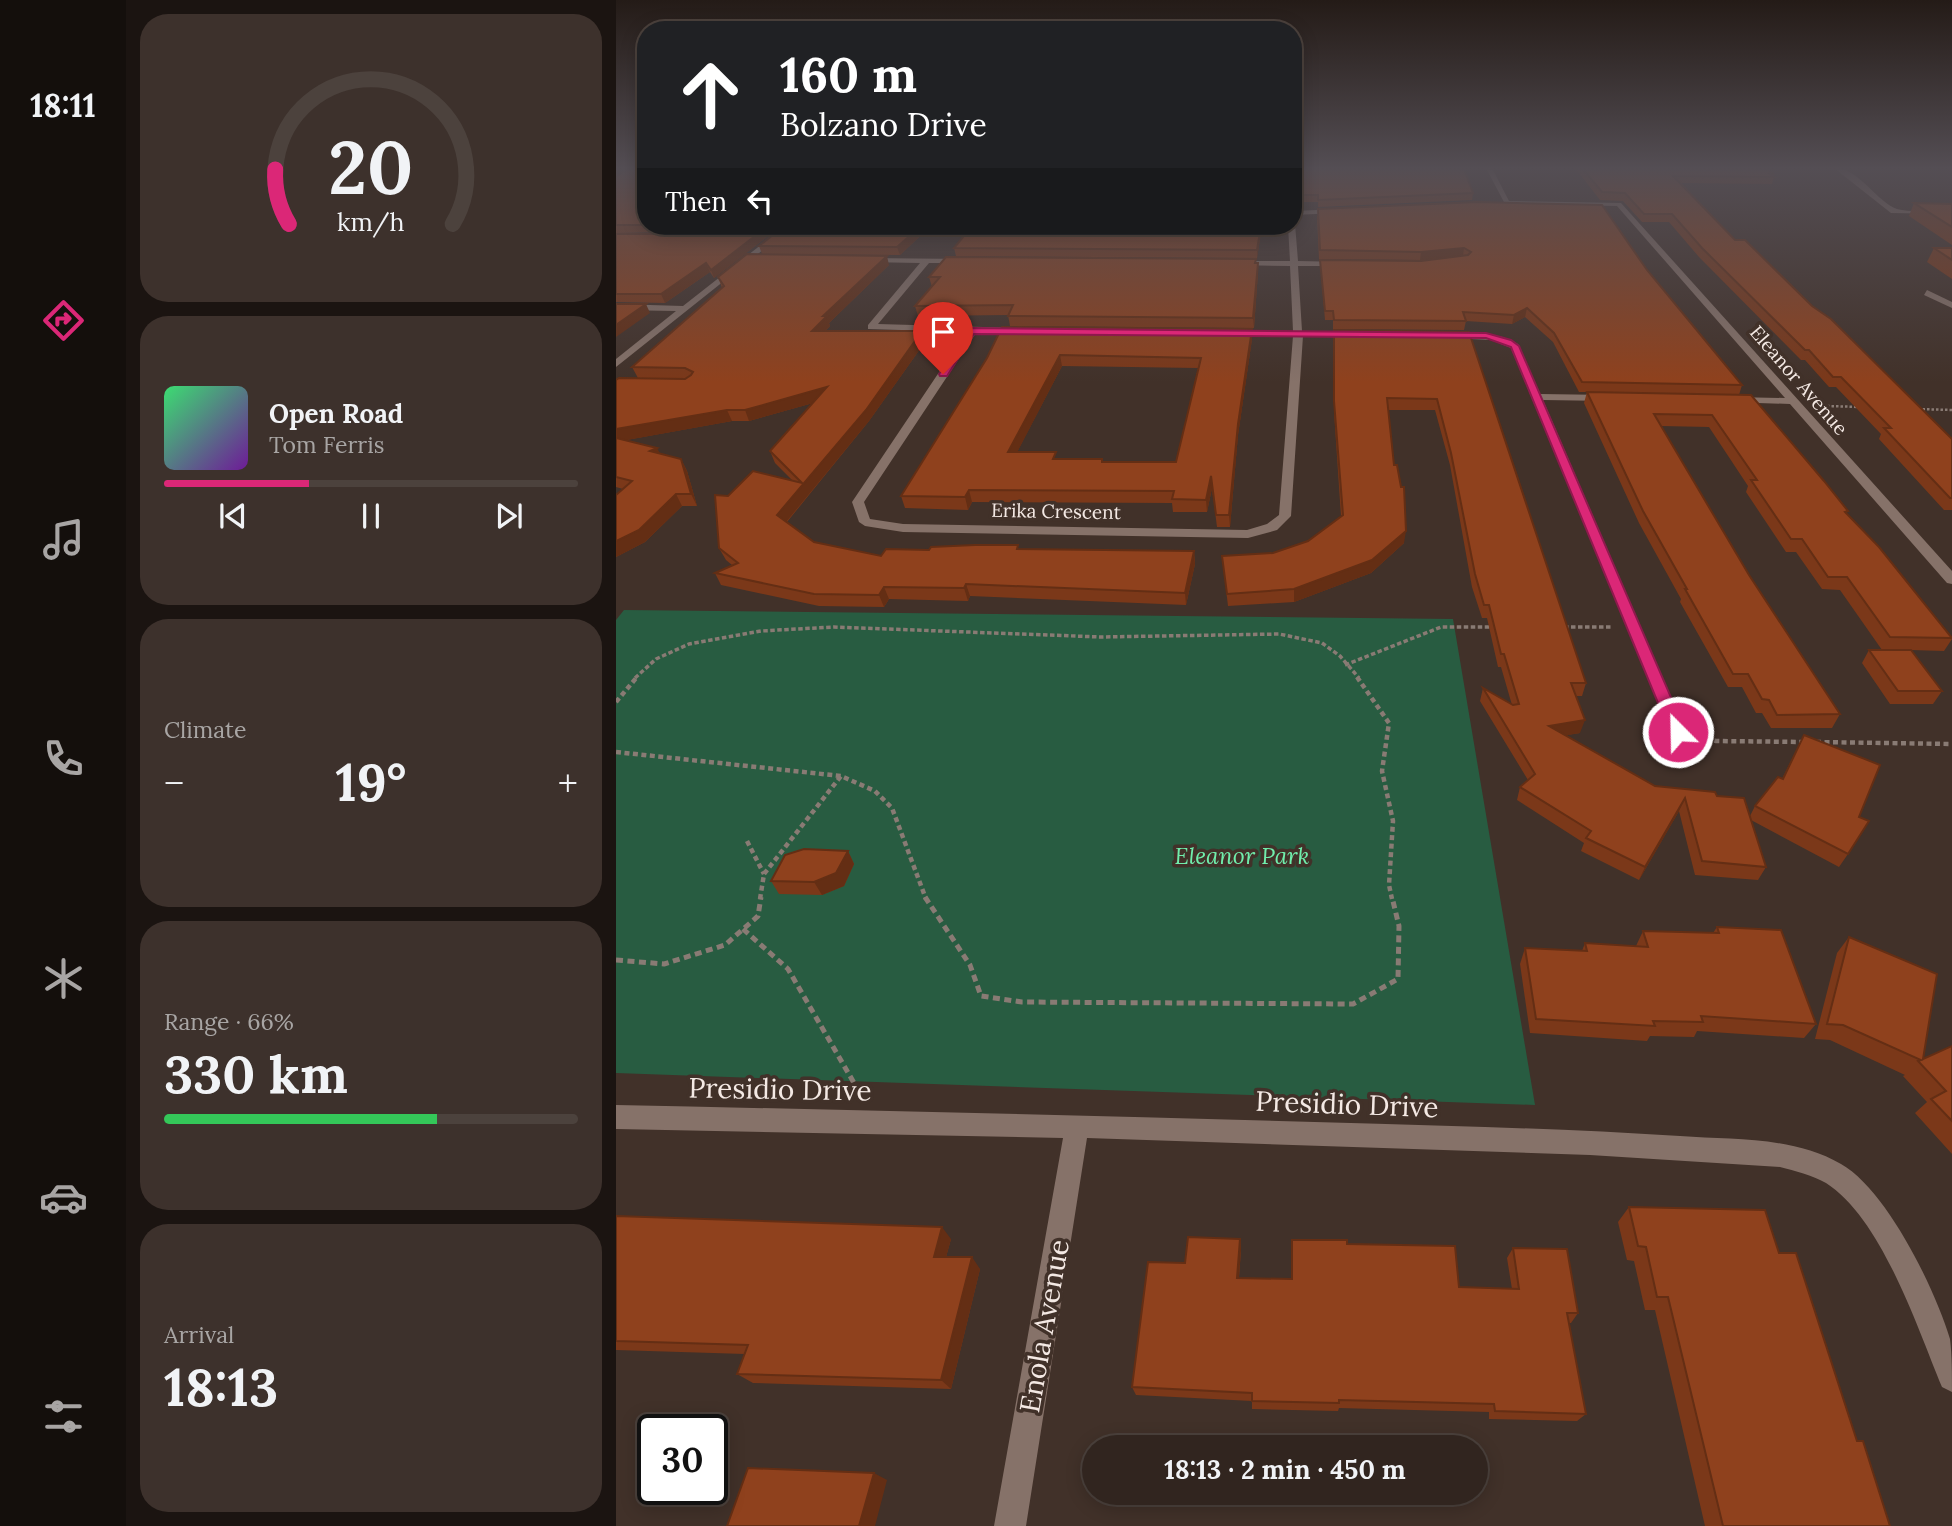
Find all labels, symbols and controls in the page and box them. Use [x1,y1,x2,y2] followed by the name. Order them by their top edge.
[780,43,917,105] text: 160 m
[665,49,756,140] icon: ahead
[30,85,96,126] text: 18:11
[780,104,987,145] text: Bolzano Drive
[328,122,414,215] text: 20
[741,182,779,220] icon: left
[665,185,727,218] text: Then
[337,206,405,238] text: km/h
[39,296,88,345] icon: directions
[913,302,973,374] pin
[924,313,962,351] icon: arrive
[1745,320,1853,440] street label: Eleanor Avenue
[269,397,403,430] text: Open Road
[269,430,384,459] text: Tom Ferris
[214,497,252,535] icon: previous
[352,497,390,535] icon: pause
[490,497,528,535] icon: next
[991,498,1122,524] street label: Erika Crescent
[39,515,88,564] icon: music
[1641,695,1715,769] position arrow
[164,715,246,744] text: Climate
[39,734,88,783] icon: phone
[336,749,406,815] text: 19°
[164,759,184,807] text: −
[558,759,578,807] text: +
[1174,841,1310,870] park label: Eleanor Park
[39,954,88,1003] icon: climate
[164,1007,294,1036] text: Range · 66%
[164,1041,348,1107] text: 330 km
[688,1069,872,1109] street label: Presidio Drive
[1255,1083,1439,1125] street label: Presidio Drive
[39,1173,88,1222] icon: car
[1011,1237,1077,1415] street label: Enola Avenue
[164,1320,234,1349] text: Arrival
[164,1354,278,1420] text: 18:13
[39,1392,88,1441] icon: filters
[637,1414,728,1505] speed limit sign: 30
[1164,1453,1406,1486] text: 18:13 · 2 min · 450 m

